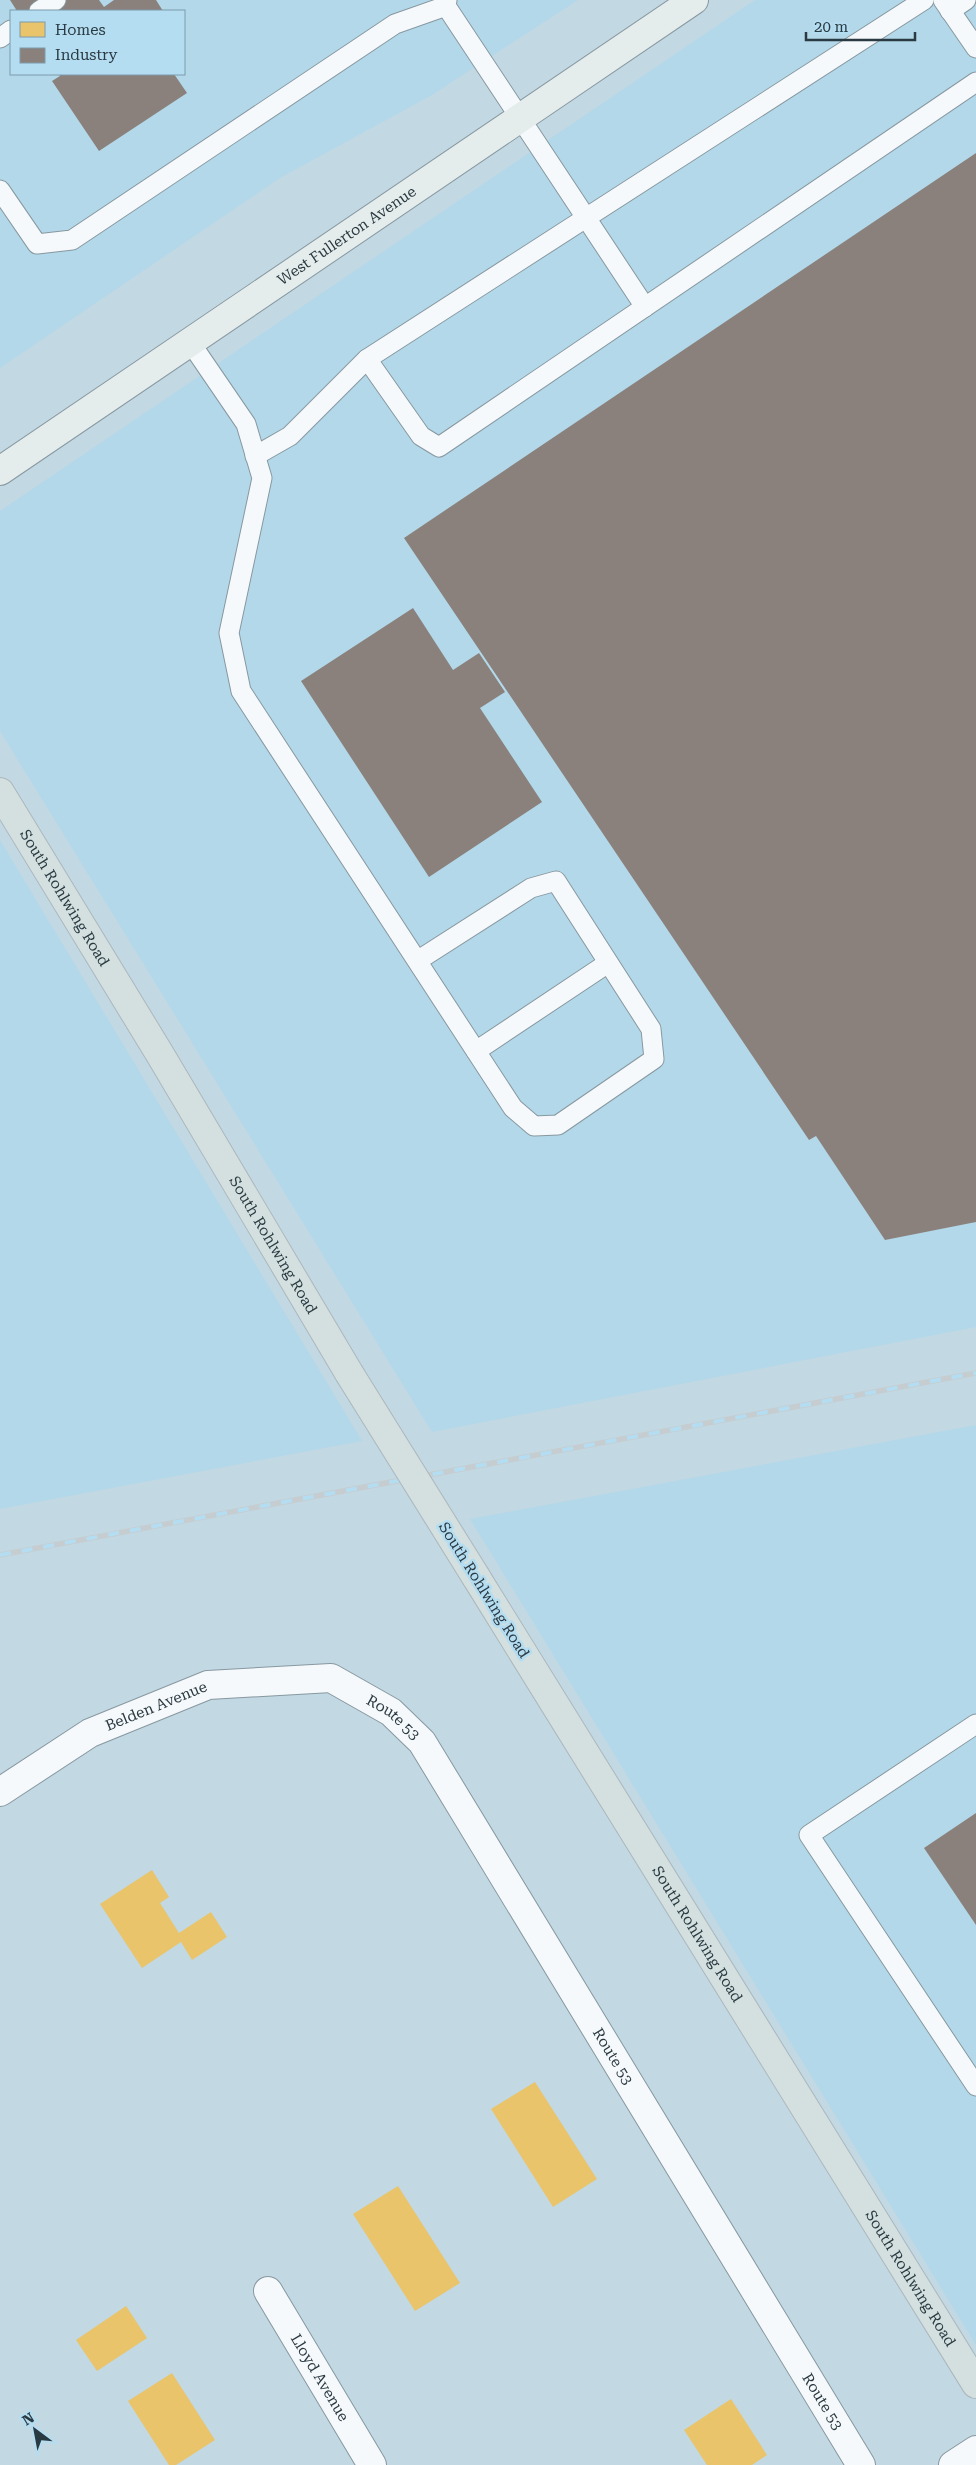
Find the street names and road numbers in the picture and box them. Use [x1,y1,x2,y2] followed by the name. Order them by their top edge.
[274,182,419,289] street label: West Fullerton Avenue
[16,826,113,970] street label: South Rohlwing Road
[225,1173,321,1317] street label: South Rohlwing Road
[435,1519,533,1662] street label: South Rohlwing Road
[103,1677,210,1735] street label: Belden Avenue
[363,1691,423,1744] street label: Route 53
[648,1863,746,2006] street label: South Rohlwing Road
[589,2025,637,2088] street label: Route 53
[862,2207,960,2350] street label: South Rohlwing Road
[287,2331,353,2425] street label: Lloyd Avenue
[798,2370,847,2433] street label: Route 53

